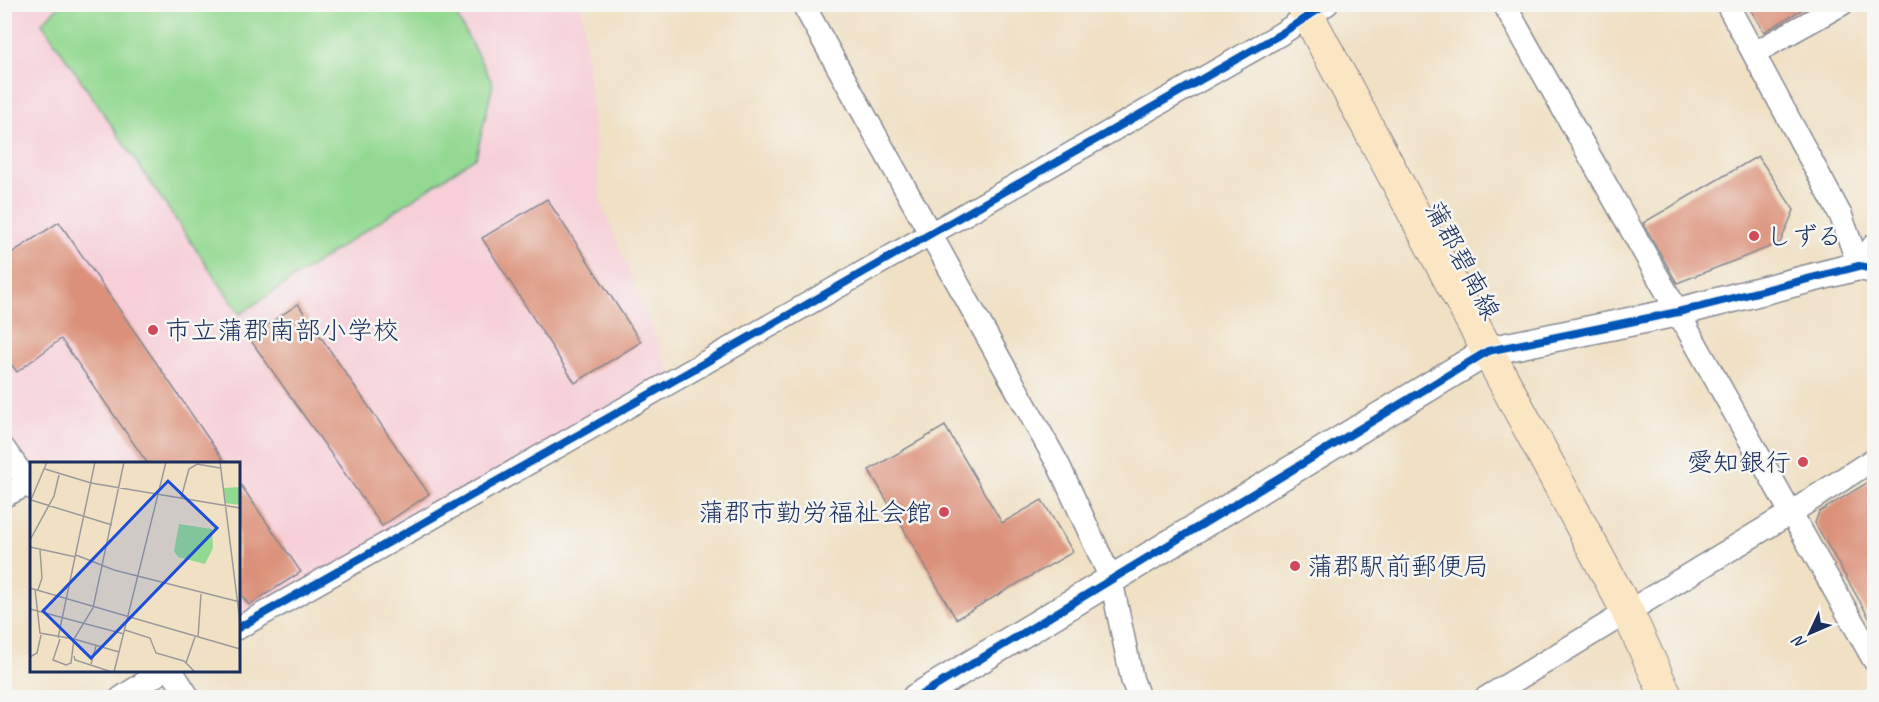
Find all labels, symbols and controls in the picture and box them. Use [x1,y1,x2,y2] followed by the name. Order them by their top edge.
[1417,195,1508,325] street label: 蒲郡碧南線
[1766,220,1842,253] place label: しずる
[1747,229,1761,243] marker: しずる
[165,314,399,347] place label: 市立蒲郡南部小学校
[146,323,160,337] marker: 市立蒲郡南部小学校
[1687,446,1791,479] place label: 愛知銀行
[1796,455,1810,469] marker: 愛知銀行
[30,462,240,672] inset map
[698,496,932,529] place label: 蒲郡市勤労福祉会館
[937,505,951,519] marker: 蒲郡市勤労福祉会館
[1307,550,1489,583] place label: 蒲郡駅前郵便局
[1288,559,1302,573] marker: 蒲郡駅前郵便局
[1780,603,1840,663] north arrow
[1787,630,1811,653] text: N

